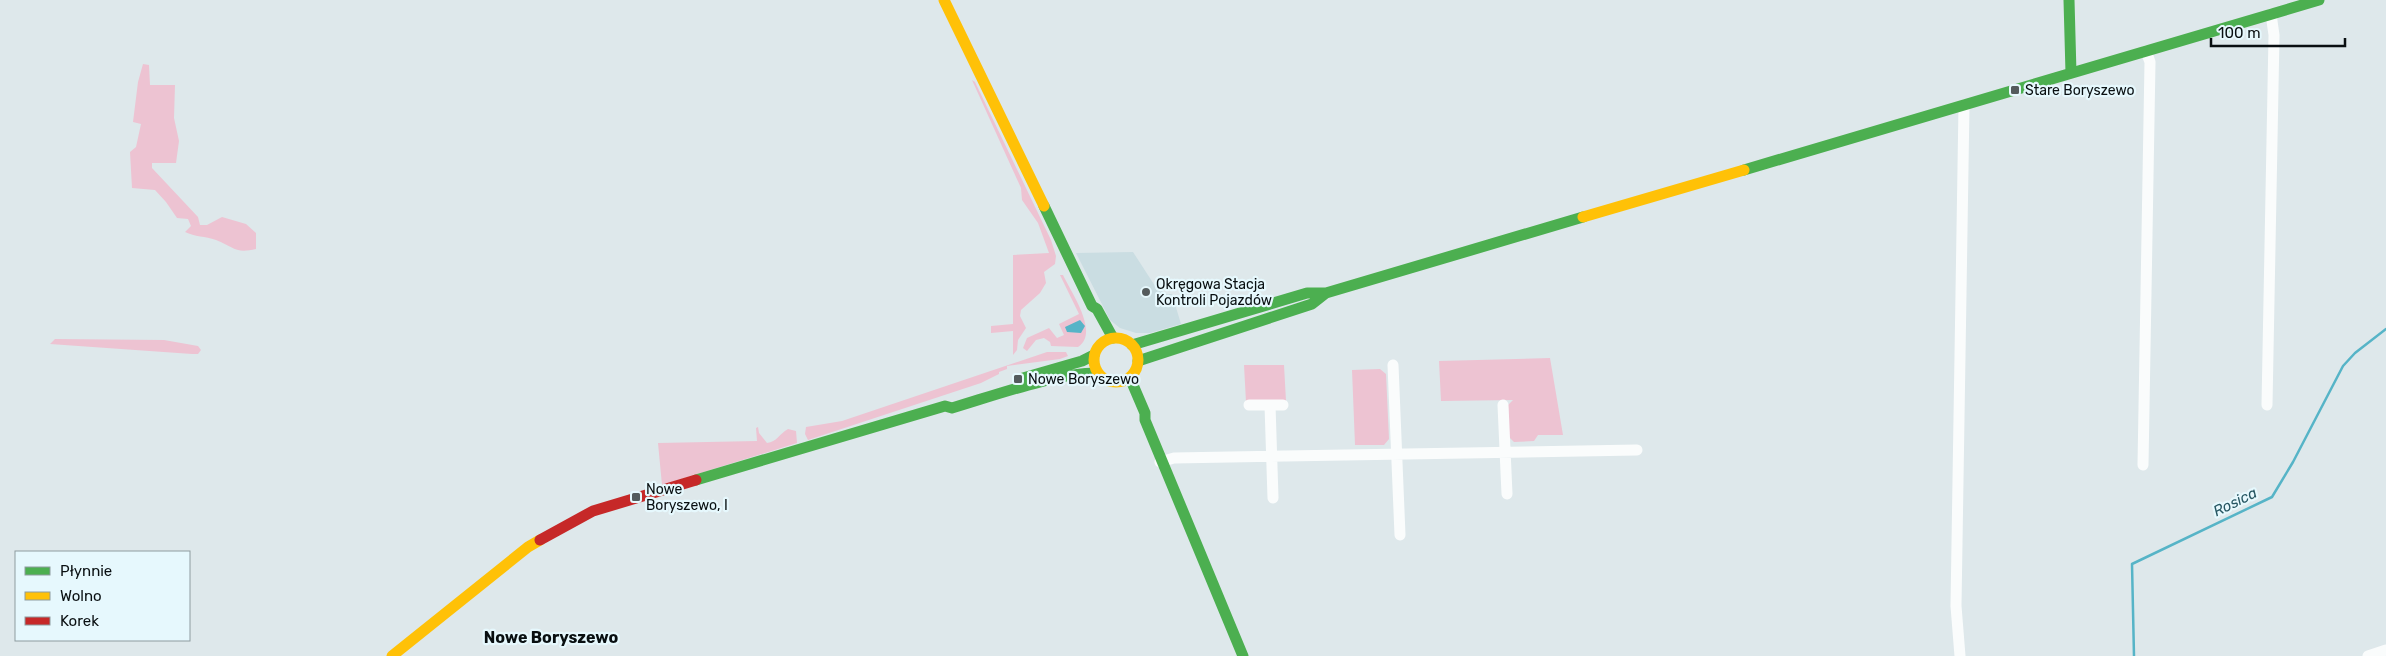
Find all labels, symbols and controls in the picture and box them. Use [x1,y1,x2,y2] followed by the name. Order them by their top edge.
[2211,15,2345,47] scale bar
[2218,24,2260,42] text: 100 m
[2025,82,2134,99] place label: Stare Boryszewo
[2009,84,2021,96] marker: Stare Boryszewo
[1156,276,1272,309] place label: Okręgowa Stacja Kontroli Pojazdów
[1140,286,1152,298] marker: Okręgowa Stacja Kontroli Pojazdów
[1028,371,1139,388] place label: Nowe Boryszewo
[1012,373,1024,385] marker: Nowe Boryszewo
[646,481,728,514] place label: Nowe Boryszewo, I
[2210,484,2260,520] water label: Rosica
[630,491,642,503] marker: Nowe Boryszewo, I
[15,551,190,641] legend
[60,562,112,580] text: Płynnie
[60,587,102,605] text: Wolno
[60,612,99,630] text: Korek
[484,628,618,647] district label: Nowe Boryszewo

